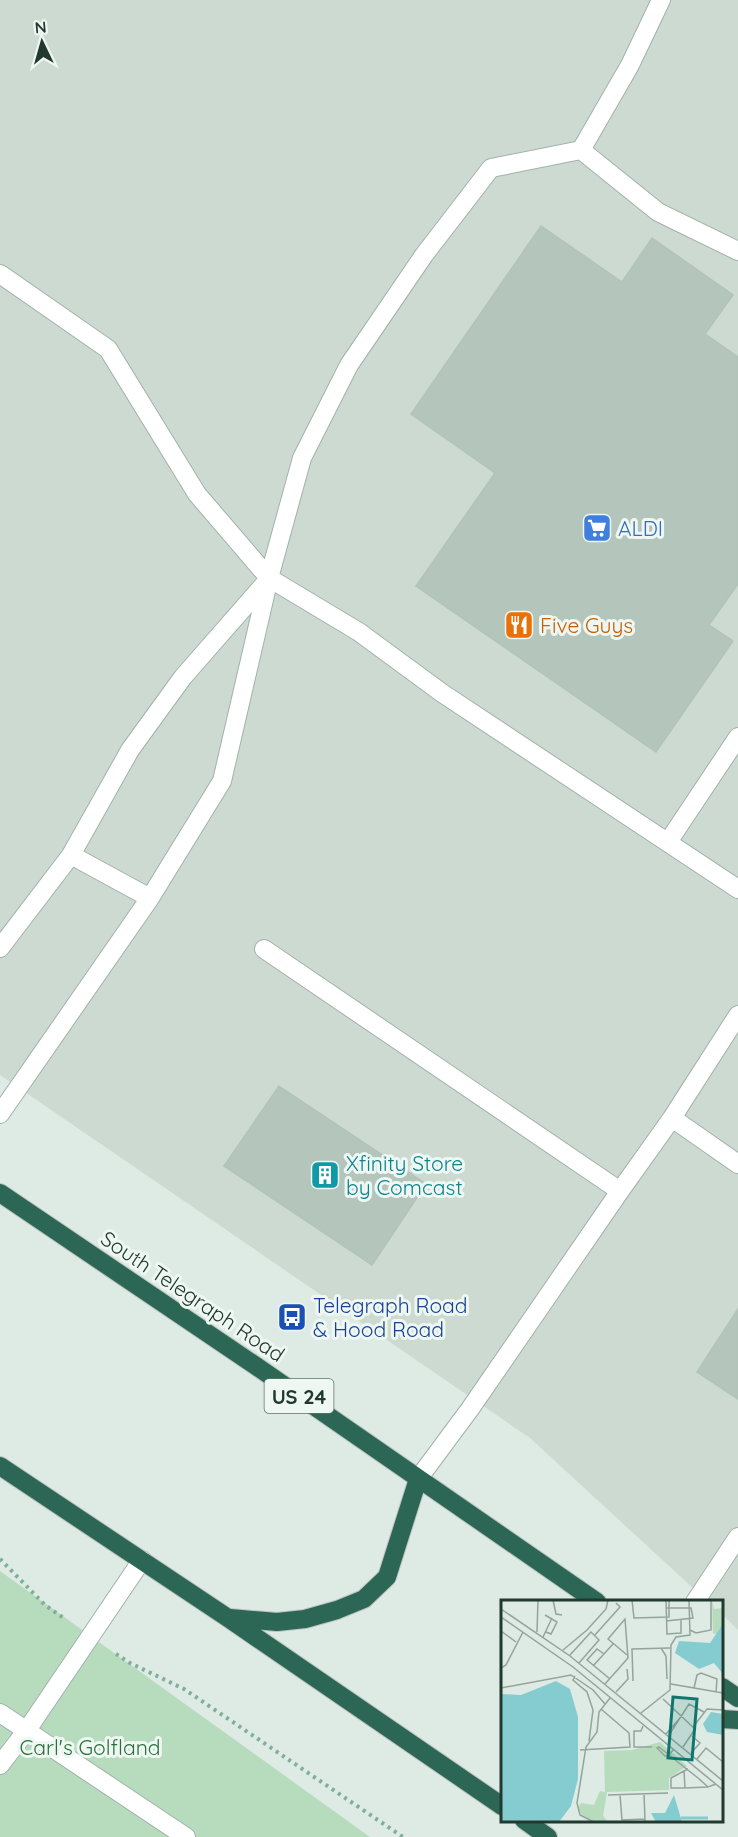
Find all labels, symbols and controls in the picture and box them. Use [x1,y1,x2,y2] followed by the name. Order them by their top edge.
[12,12,72,72] north arrow
[34,17,47,38] text: N
[581,512,613,544] supermarket icon: ALDI
[618,515,663,541] place label: ALDI
[503,609,535,641] restaurant icon: Five Guys
[540,612,633,638] place label: Five Guys
[346,1150,463,1200] place label: Xfinity Store by Comcast
[309,1159,341,1191] building icon: Xfinity Store by Comcast
[96,1225,290,1367] street label: South Telegraph Road
[313,1292,468,1342] place label: Telegraph Road & Hood Road
[276,1301,308,1333] bus stop icon: Telegraph Road & Hood Road
[264,1379,334,1413] road number: US 24
[501,1600,723,1822] inset map
[19,1734,161,1760] park label: Carl's Golfland

